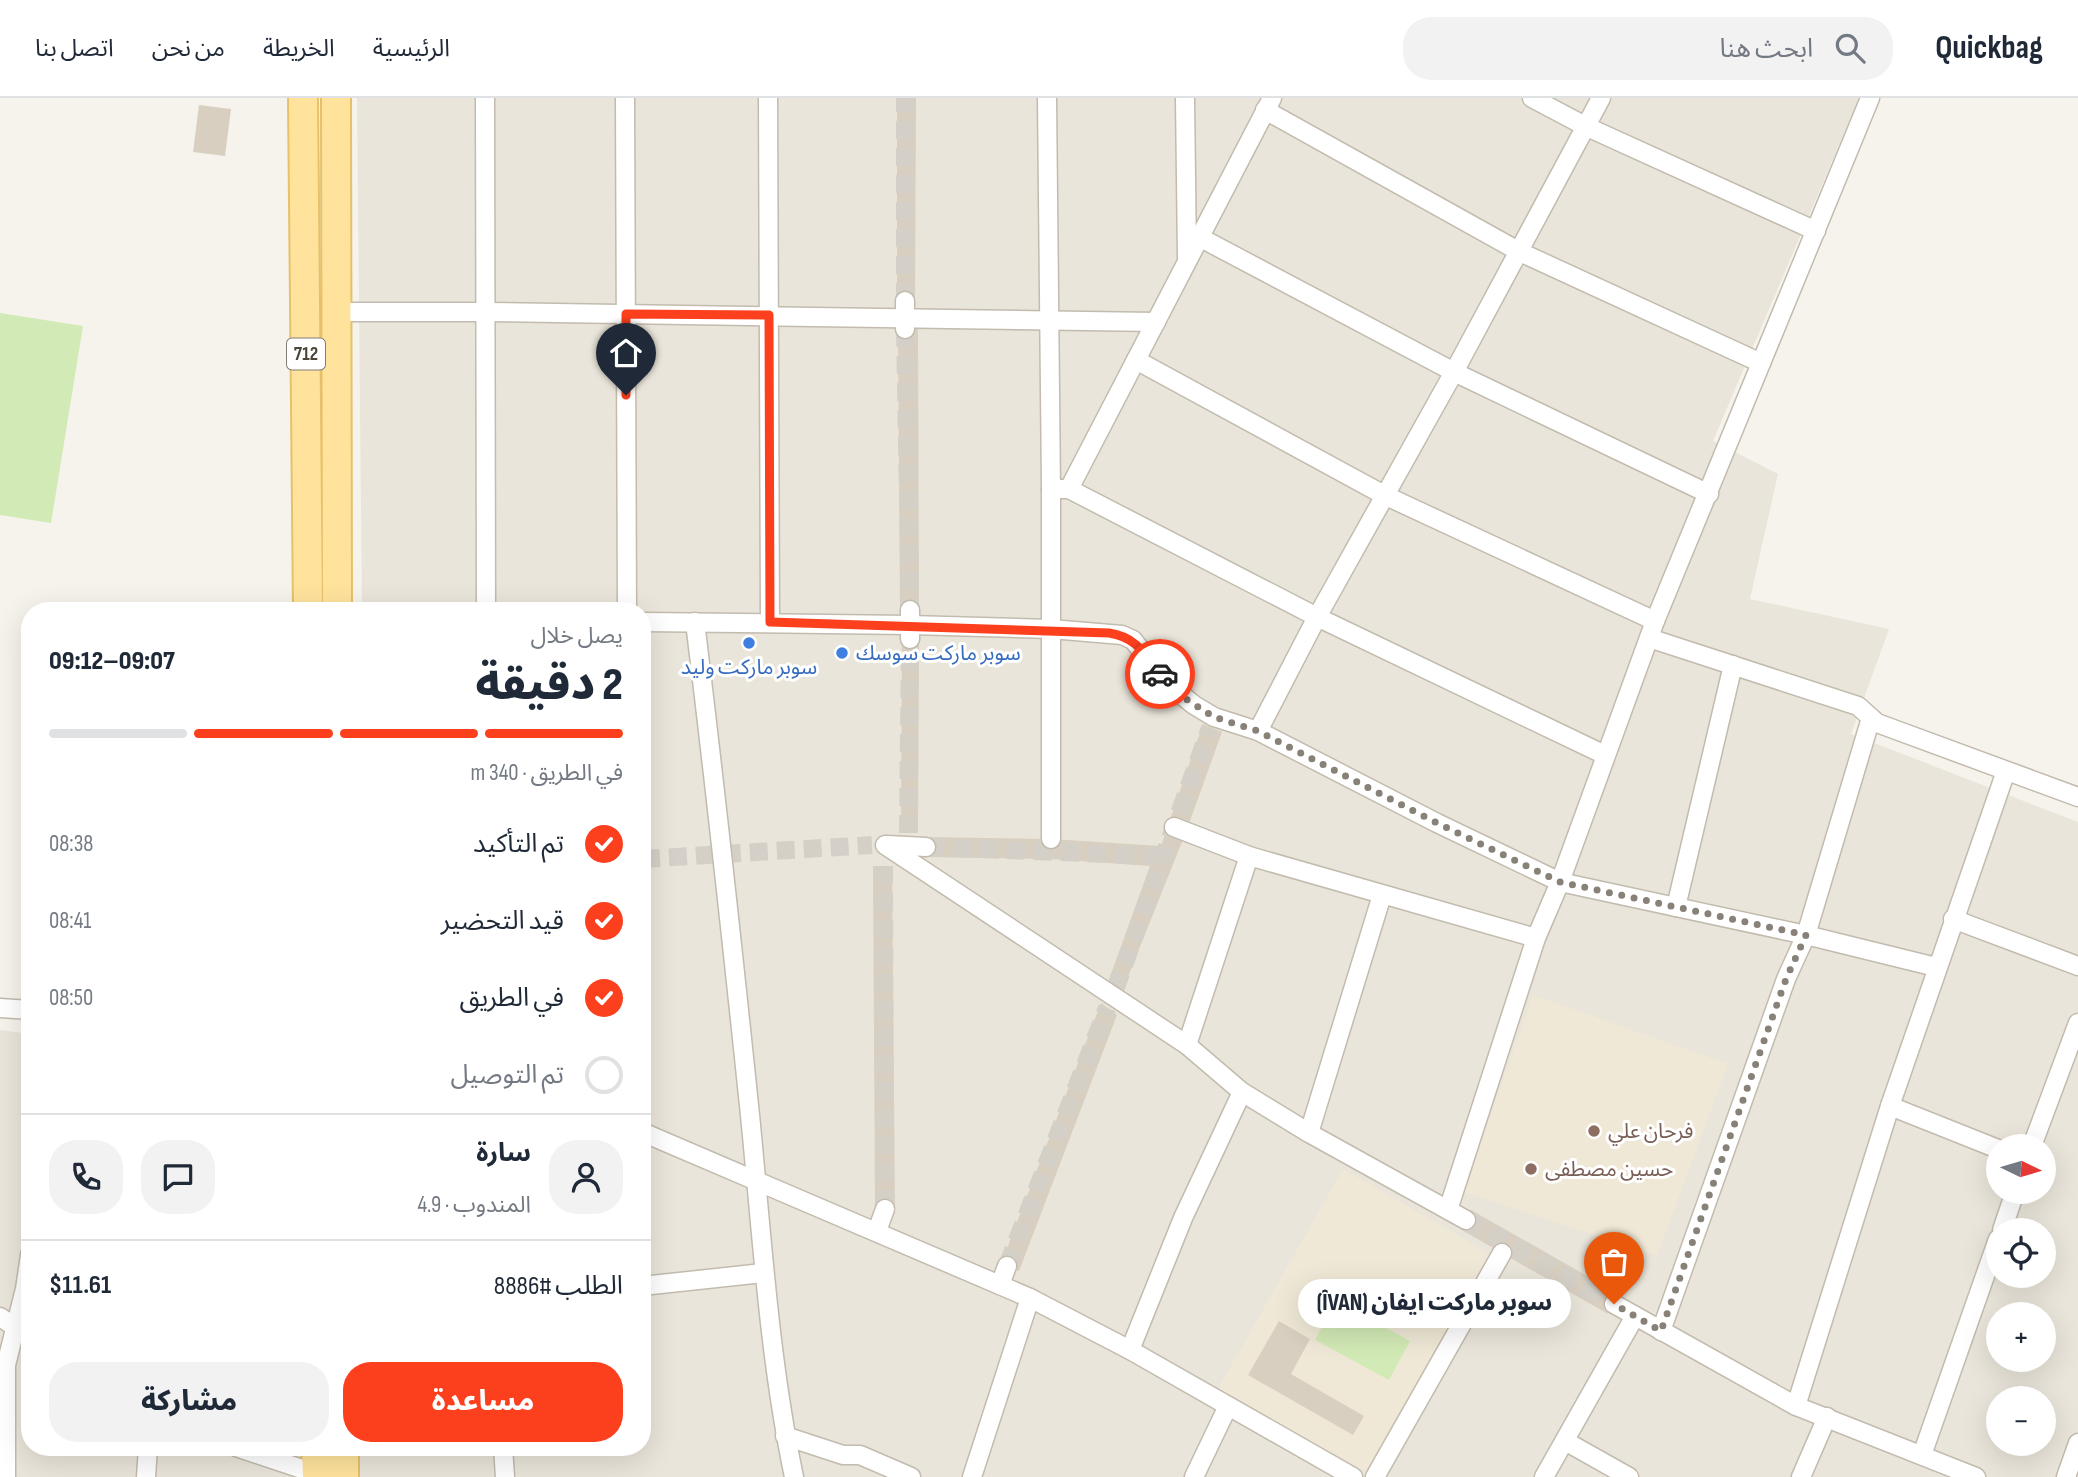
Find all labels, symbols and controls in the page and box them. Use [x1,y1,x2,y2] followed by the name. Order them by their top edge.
[1403,17,1893,80] search box
[1935,28,2043,68] text: Quickbag
[1831,29,1869,67] icon: search
[35,34,114,63] text: اتصل بنا
[152,34,225,63] text: من نحن
[263,34,335,63] text: الخريطة
[373,34,450,63] text: الرئيسية
[1719,34,1813,65] text: ابحث هنا
[596,323,656,395] pin
[607,334,645,372] icon: home
[287,338,325,370] road number: 712
[531,622,623,650] text: يصل خلال
[741,635,757,651] marker: سوبر ماركت وليد
[1125,639,1195,709] courier
[856,641,1021,666] place label: سوبر ماركت سوسك
[834,645,850,661] marker: سوبر ماركت سوسك
[49,646,175,677] text: 09:07–09:12
[681,655,817,680] place label: سوبر ماركت وليد
[1141,655,1179,693] icon: car
[475,658,623,713] text: 2 دقيقة
[471,759,623,787] text: في الطريق · 340 m
[585,825,623,863] icon: check
[473,829,564,860] text: تم التأكيد
[49,830,93,858] text: 08:38
[585,902,623,940] icon: check
[441,906,564,937] text: قيد التحضير
[49,907,91,935] text: 08:41
[585,979,623,1017] icon: check
[459,983,564,1014] text: في الطريق
[49,984,93,1012] text: 08:50
[450,1060,564,1091] text: تم التوصيل
[1608,1119,1693,1146] place label: فرحان علي
[1586,1123,1602,1139] marker: فرحان علي
[1986,1134,2056,1204] north arrow
[1986,1134,2056,1456] map controls
[476,1138,531,1169] text: سارة
[49,1140,123,1214] button: phone
[141,1140,215,1214] button: chat
[549,1140,623,1214] button: person
[1545,1157,1673,1182] place label: حسين مصطفى
[1523,1161,1539,1177] marker: حسين مصطفى
[417,1191,531,1219] text: المندوب · 4.9
[1986,1218,2056,1288] button: locate
[1584,1232,1644,1304] pin
[1595,1243,1633,1281] icon: bag
[49,1270,111,1301] text: $11.61
[494,1271,623,1302] text: الطلب #8886
[1299,1280,1572,1328] callout: سوبر ماركت ايفان (ÎVAN)
[1317,1289,1552,1317] text: سوبر ماركت ايفان (ÎVAN)
[1986,1302,2056,1372] button: +
[49,1362,329,1442] button: مشاركة
[343,1362,623,1442] button: مساعدة
[1986,1386,2056,1456] button: −

